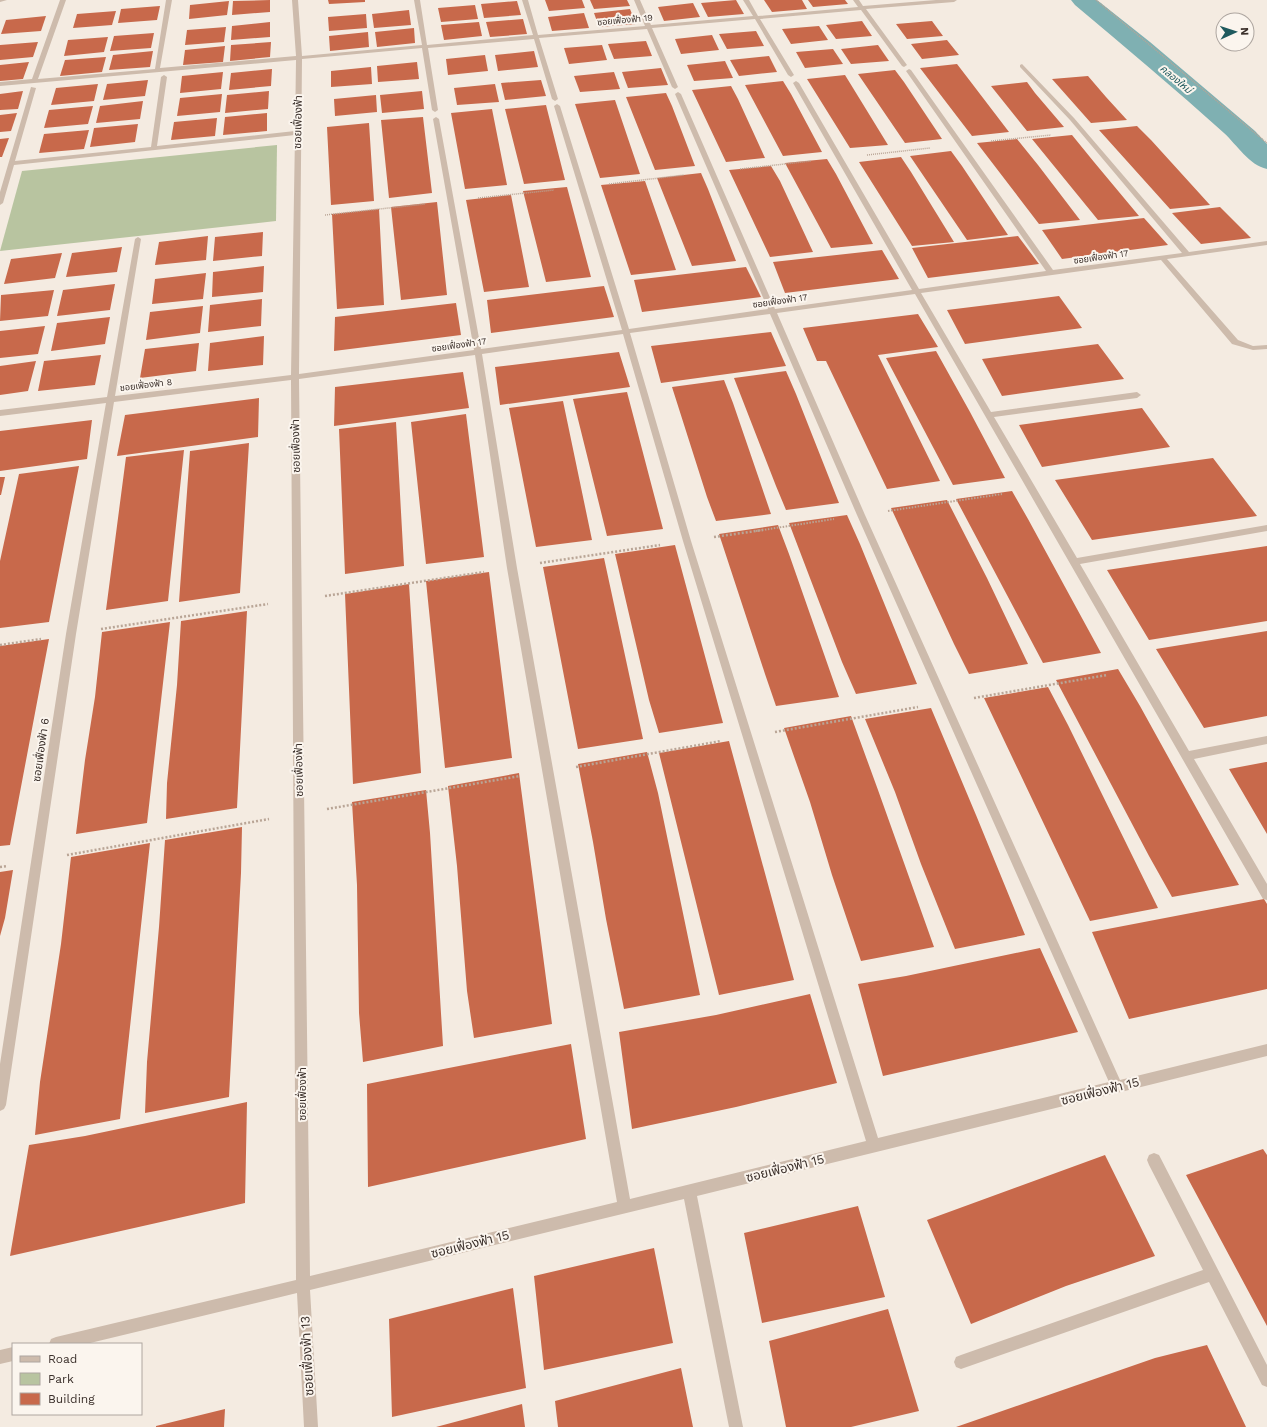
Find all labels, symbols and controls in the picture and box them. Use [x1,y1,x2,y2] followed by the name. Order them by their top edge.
[597,11,653,27] street label: ซอยเฟื่องฟ้า 19
[1215,12,1255,52] north arrow
[1238,27,1251,36] text: N
[1158,63,1196,97] water label: คลองใหม่
[289,95,305,149] street label: ซอยเฟื่องฟ้า
[1073,246,1129,266] street label: ซอยเฟื่องฟ้า 17
[752,290,808,310] street label: ซอยเฟื่องฟ้า 17
[431,334,487,354] street label: ซอยเฟื่องฟ้า 17
[119,375,173,393] street label: ซอยเฟื่องฟ้า 8
[287,419,303,473] street label: ซอยเฟื่องฟ้า
[28,717,52,783] street label: ซอยเฟื่องฟ้า 6
[290,743,306,797] street label: ซอยเฟื่องฟ้า
[294,1067,309,1121] street label: ซอยเฟื่องฟ้า
[1059,1072,1141,1108] street label: ซอยเฟื่องฟ้า 15
[744,1149,826,1185] street label: ซอยเฟื่องฟ้า 15
[429,1225,511,1261] street label: ซอยเฟื่องฟ้า 15
[295,1316,317,1397] street label: ซอยเฟื่องฟ้า 13
[12,1343,142,1415] legend
[48,1352,77,1366] text: Road
[48,1372,74,1386] text: Park
[48,1392,95,1406] text: Building

